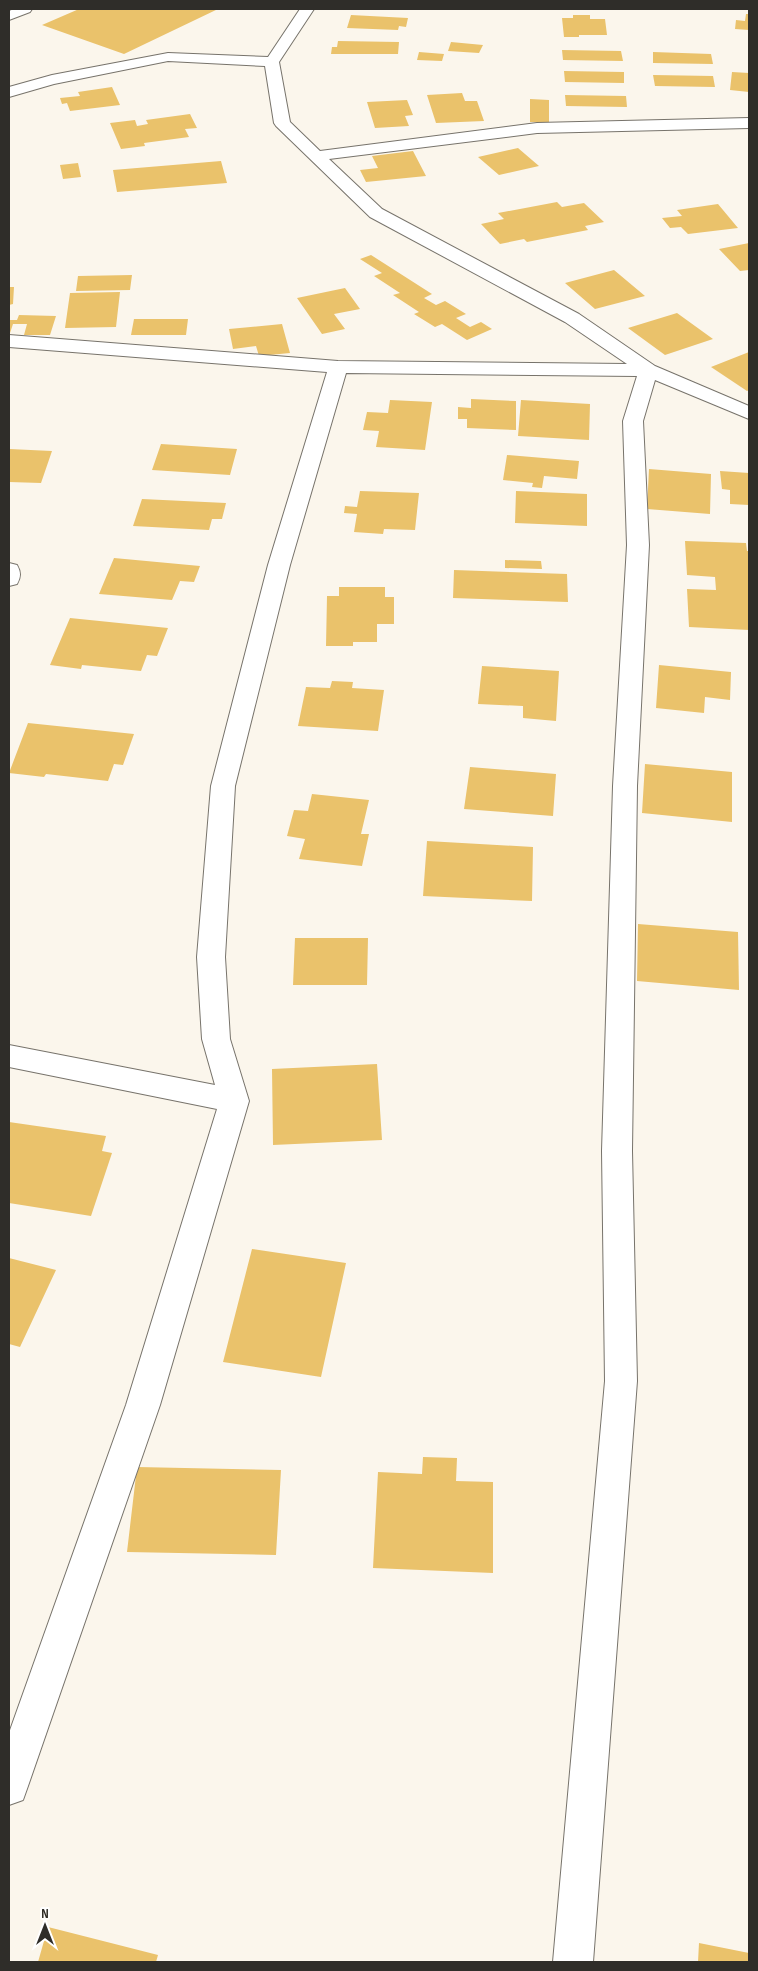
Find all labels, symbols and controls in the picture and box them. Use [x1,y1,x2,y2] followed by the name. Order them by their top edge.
[20,1901,70,1951] north arrow
[41,1905,49,1922] text: N

